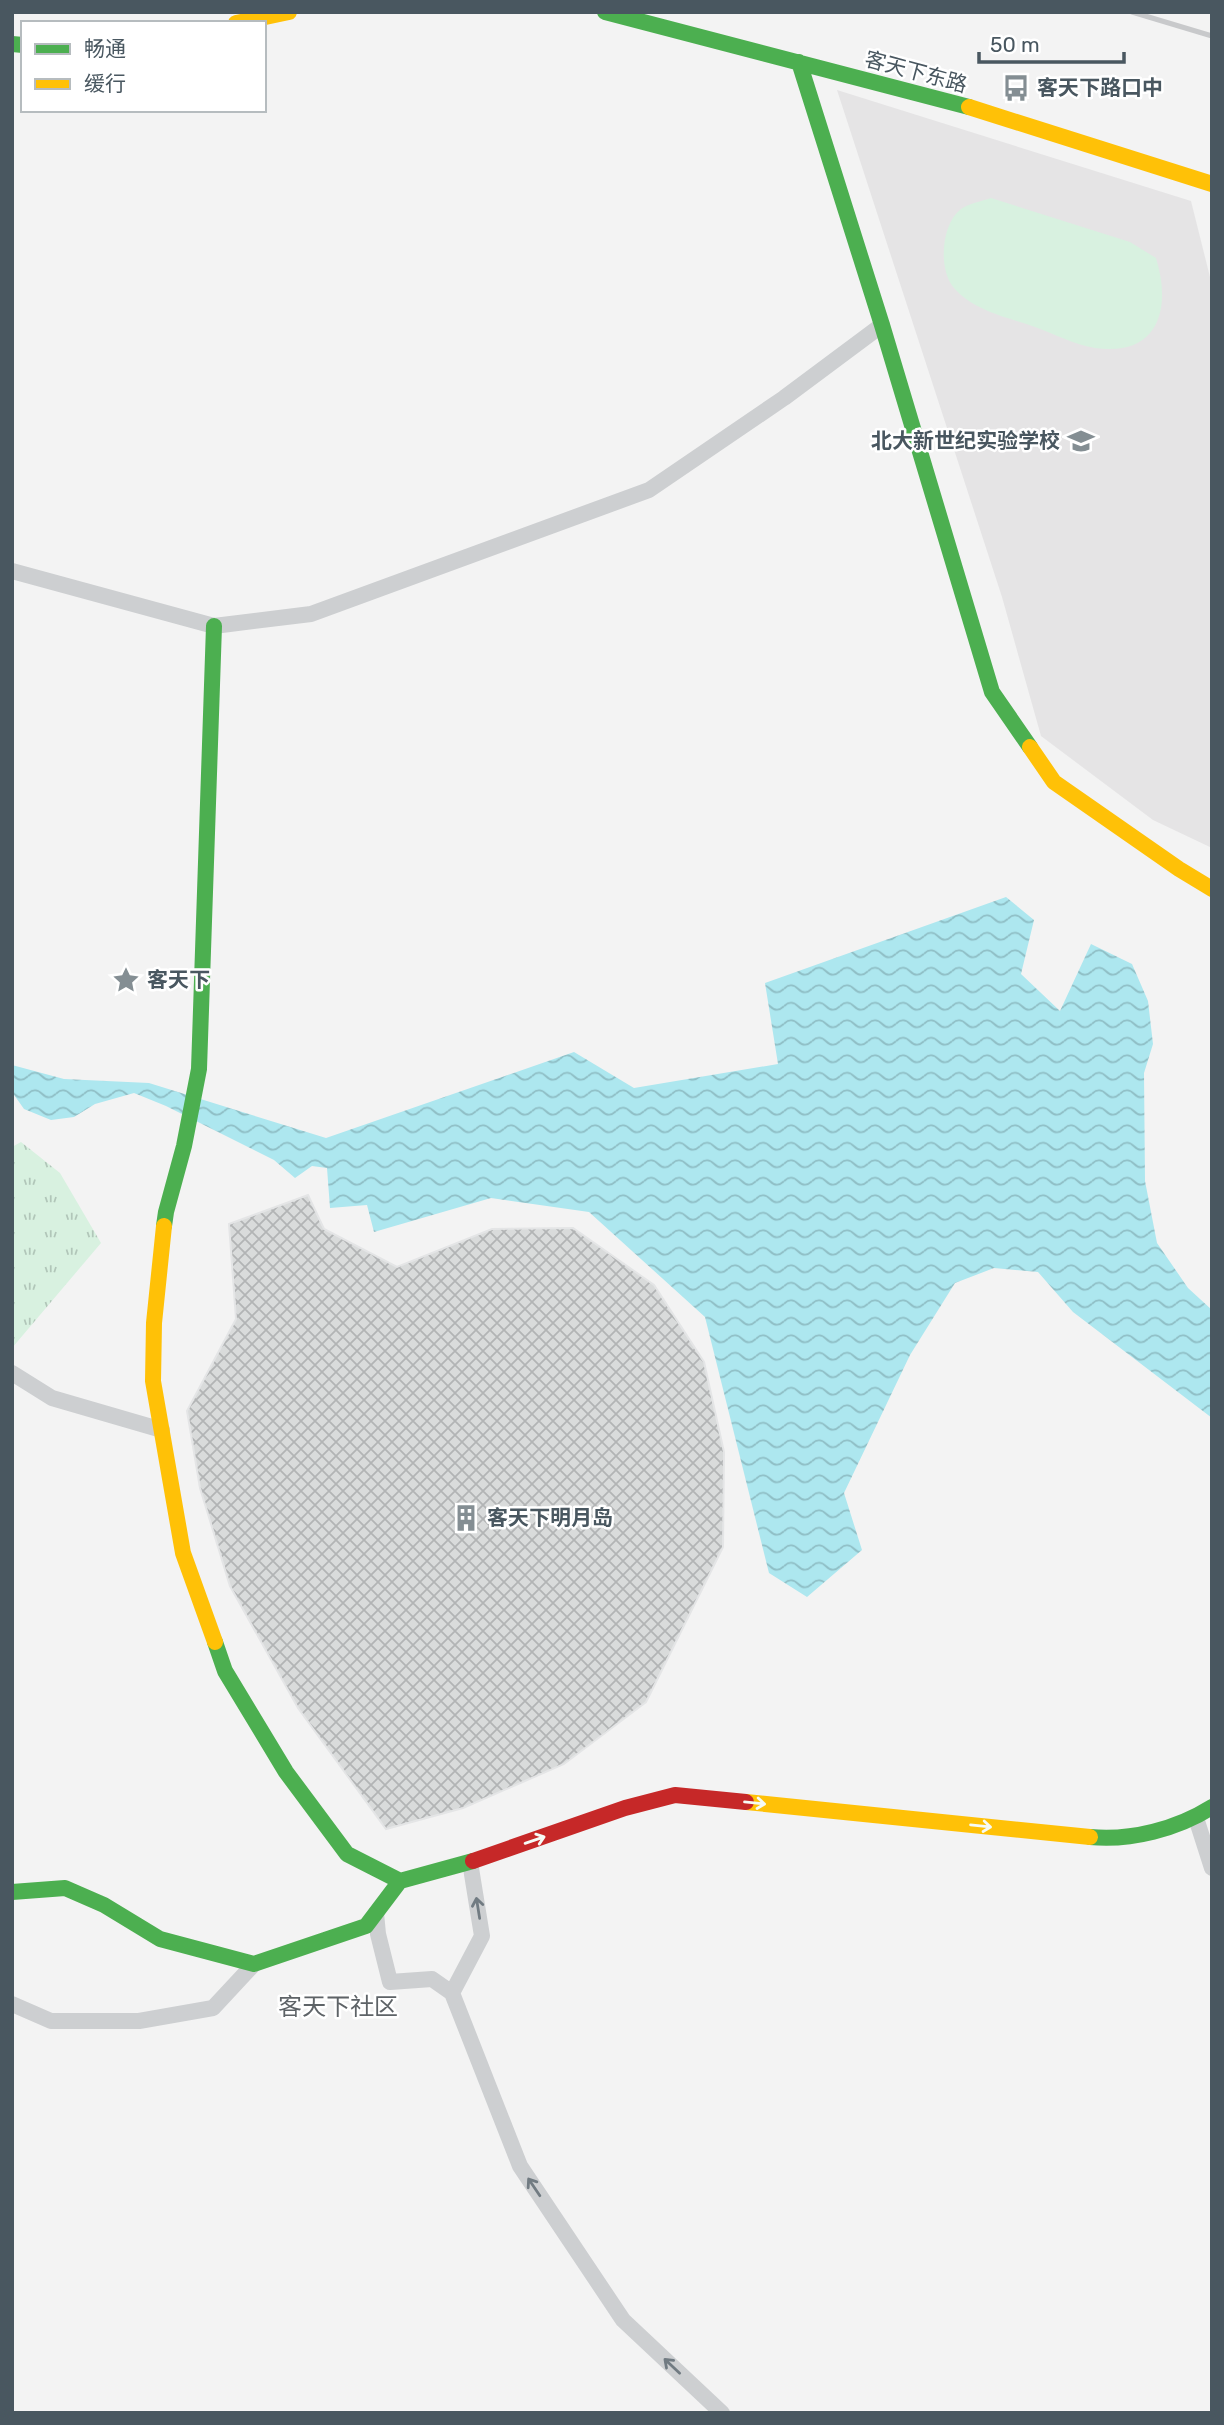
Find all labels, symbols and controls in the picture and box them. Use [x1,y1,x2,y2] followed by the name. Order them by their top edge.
[21,21,266,112] legend
[979,21,1124,65] scale bar
[990,32,1040,57] text: 50 m
[84,36,126,61] text: 畅通
[862,46,970,97] street label: 客天下东路
[84,71,126,96] text: 缓行
[1001,73,1031,103] bus stop icon: 客天下路口中
[1037,75,1163,100] place label: 客天下路口中
[1066,426,1096,456] school or university icon: 北大新世纪实验学校
[871,428,1060,453] place label: 北大新世纪实验学校
[111,965,141,995] place icon: 客天下
[147,967,210,992] place label: 客天下
[451,1503,481,1533] building icon: 客天下明月岛
[487,1505,613,1530] place label: 客天下明月岛
[743,1797,765,1810] one-way arrow
[969,1820,992,1833] one-way arrow
[523,1833,545,1845] one-way arrow
[471,1897,484,1920] one-way arrow
[278,1993,398,2021] district label: 客天下社区
[527,2177,541,2197] one-way arrow
[663,2358,681,2374] one-way arrow

